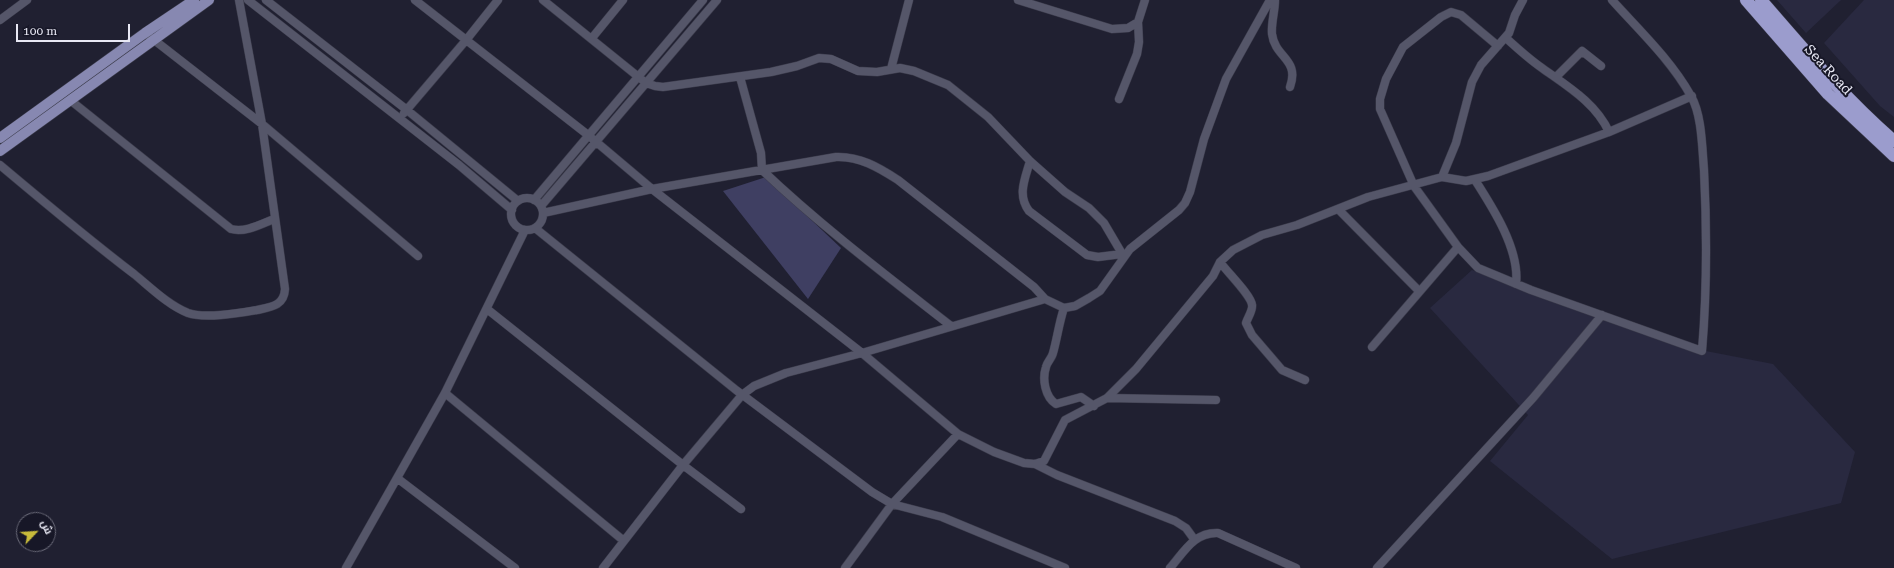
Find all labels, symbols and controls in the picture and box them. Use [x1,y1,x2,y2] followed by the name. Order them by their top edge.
[18,16,132,42] scale bar
[23,24,57,38] text: 100 m
[1801,42,1855,98] street label: Sea Road
[16,512,56,552] north arrow
[38,518,55,536] text: ش

